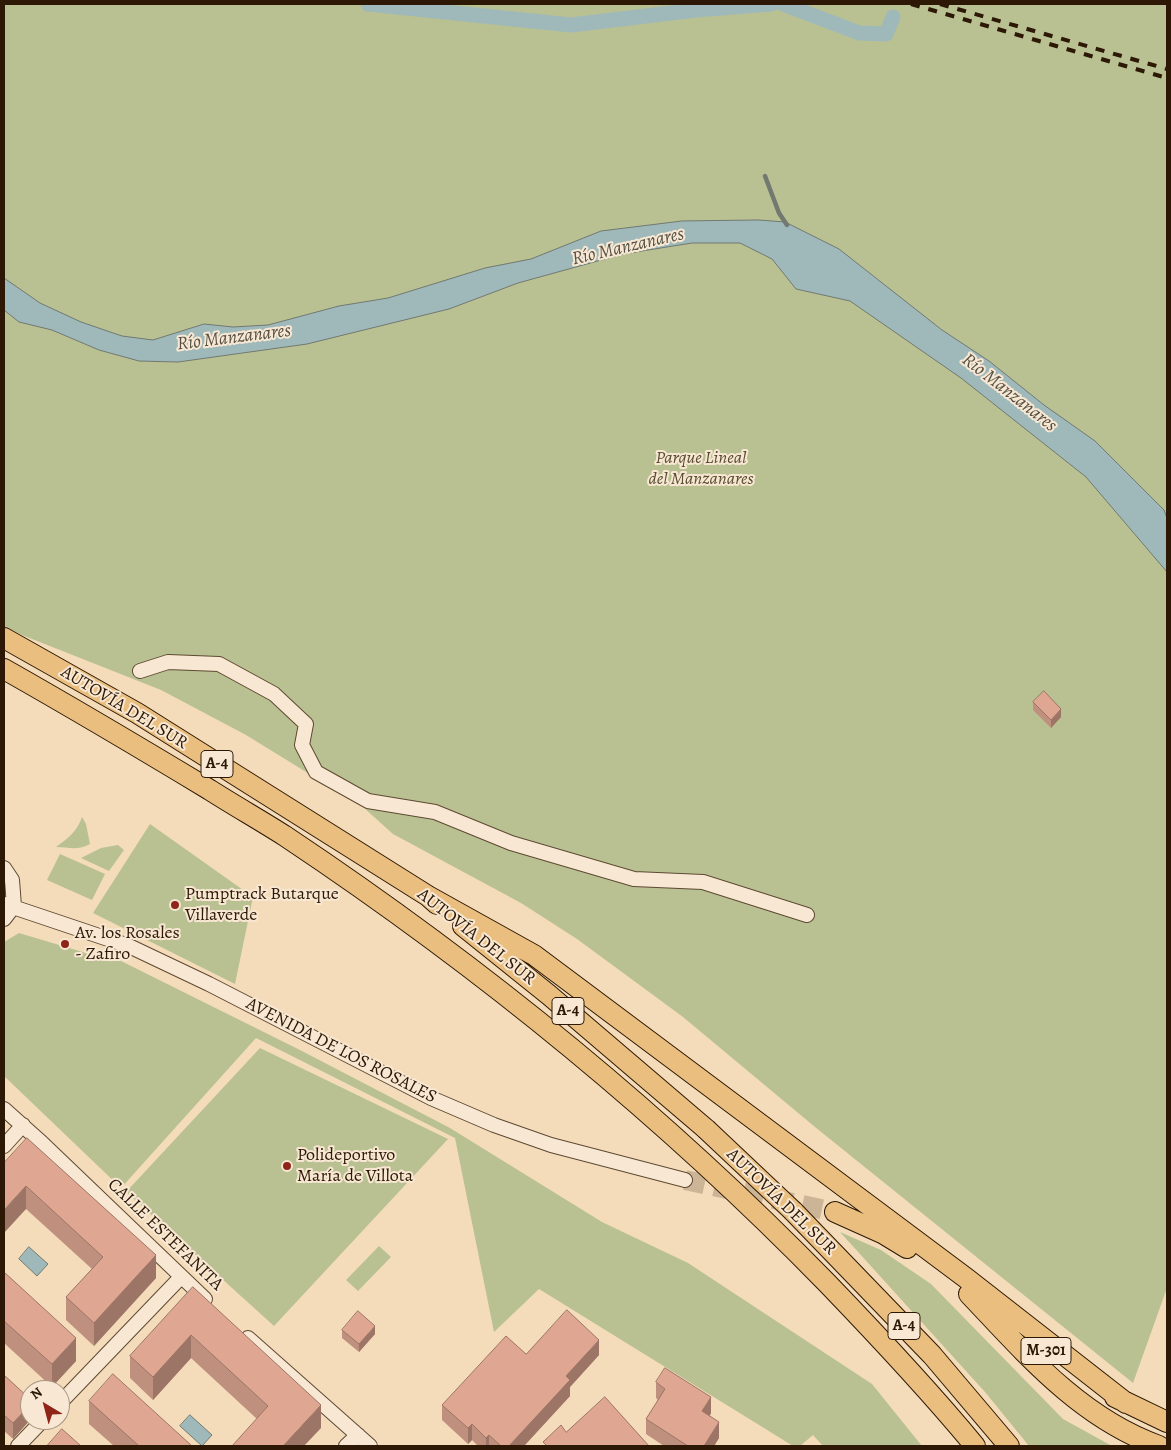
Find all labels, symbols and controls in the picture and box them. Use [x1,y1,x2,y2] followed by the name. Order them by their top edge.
[570,223,686,271] water label: Río Manzanares
[176,320,292,356] water label: Río Manzanares
[957,349,1061,437] water label: Río Manzanares
[648,448,754,490] park label: Parque Lineal del Manzanares
[57,662,191,754] street label: AUTOVÍA DEL SUR
[201,751,233,778] road number: A-4
[185,884,339,926] place label: Pumptrack Butarque Villaverde
[413,884,539,990] street label: AUTOVÍA DEL SUR
[169,899,181,911] marker: Pumptrack Butarque Villaverde
[75,923,180,966] place label: Av. los Rosales - Zafiro
[59,938,71,950] marker: Av. los Rosales - Zafiro
[242,993,440,1109] street label: AVENIDA DE LOS ROSALES
[552,998,584,1024] road number: A-4
[722,1144,840,1260] street label: AUTOVÍA DEL SUR
[297,1145,413,1188] place label: Polideportivo María de Villota
[281,1160,293,1172] marker: Polideportivo María de Villota
[103,1174,227,1296] street label: CALLE ESTEFANITA
[888,1312,920,1340] road number: A-4
[1021,1338,1071,1364] road number: M-301
[20,1380,70,1430] north arrow
[26,1383,46,1404] text: N

